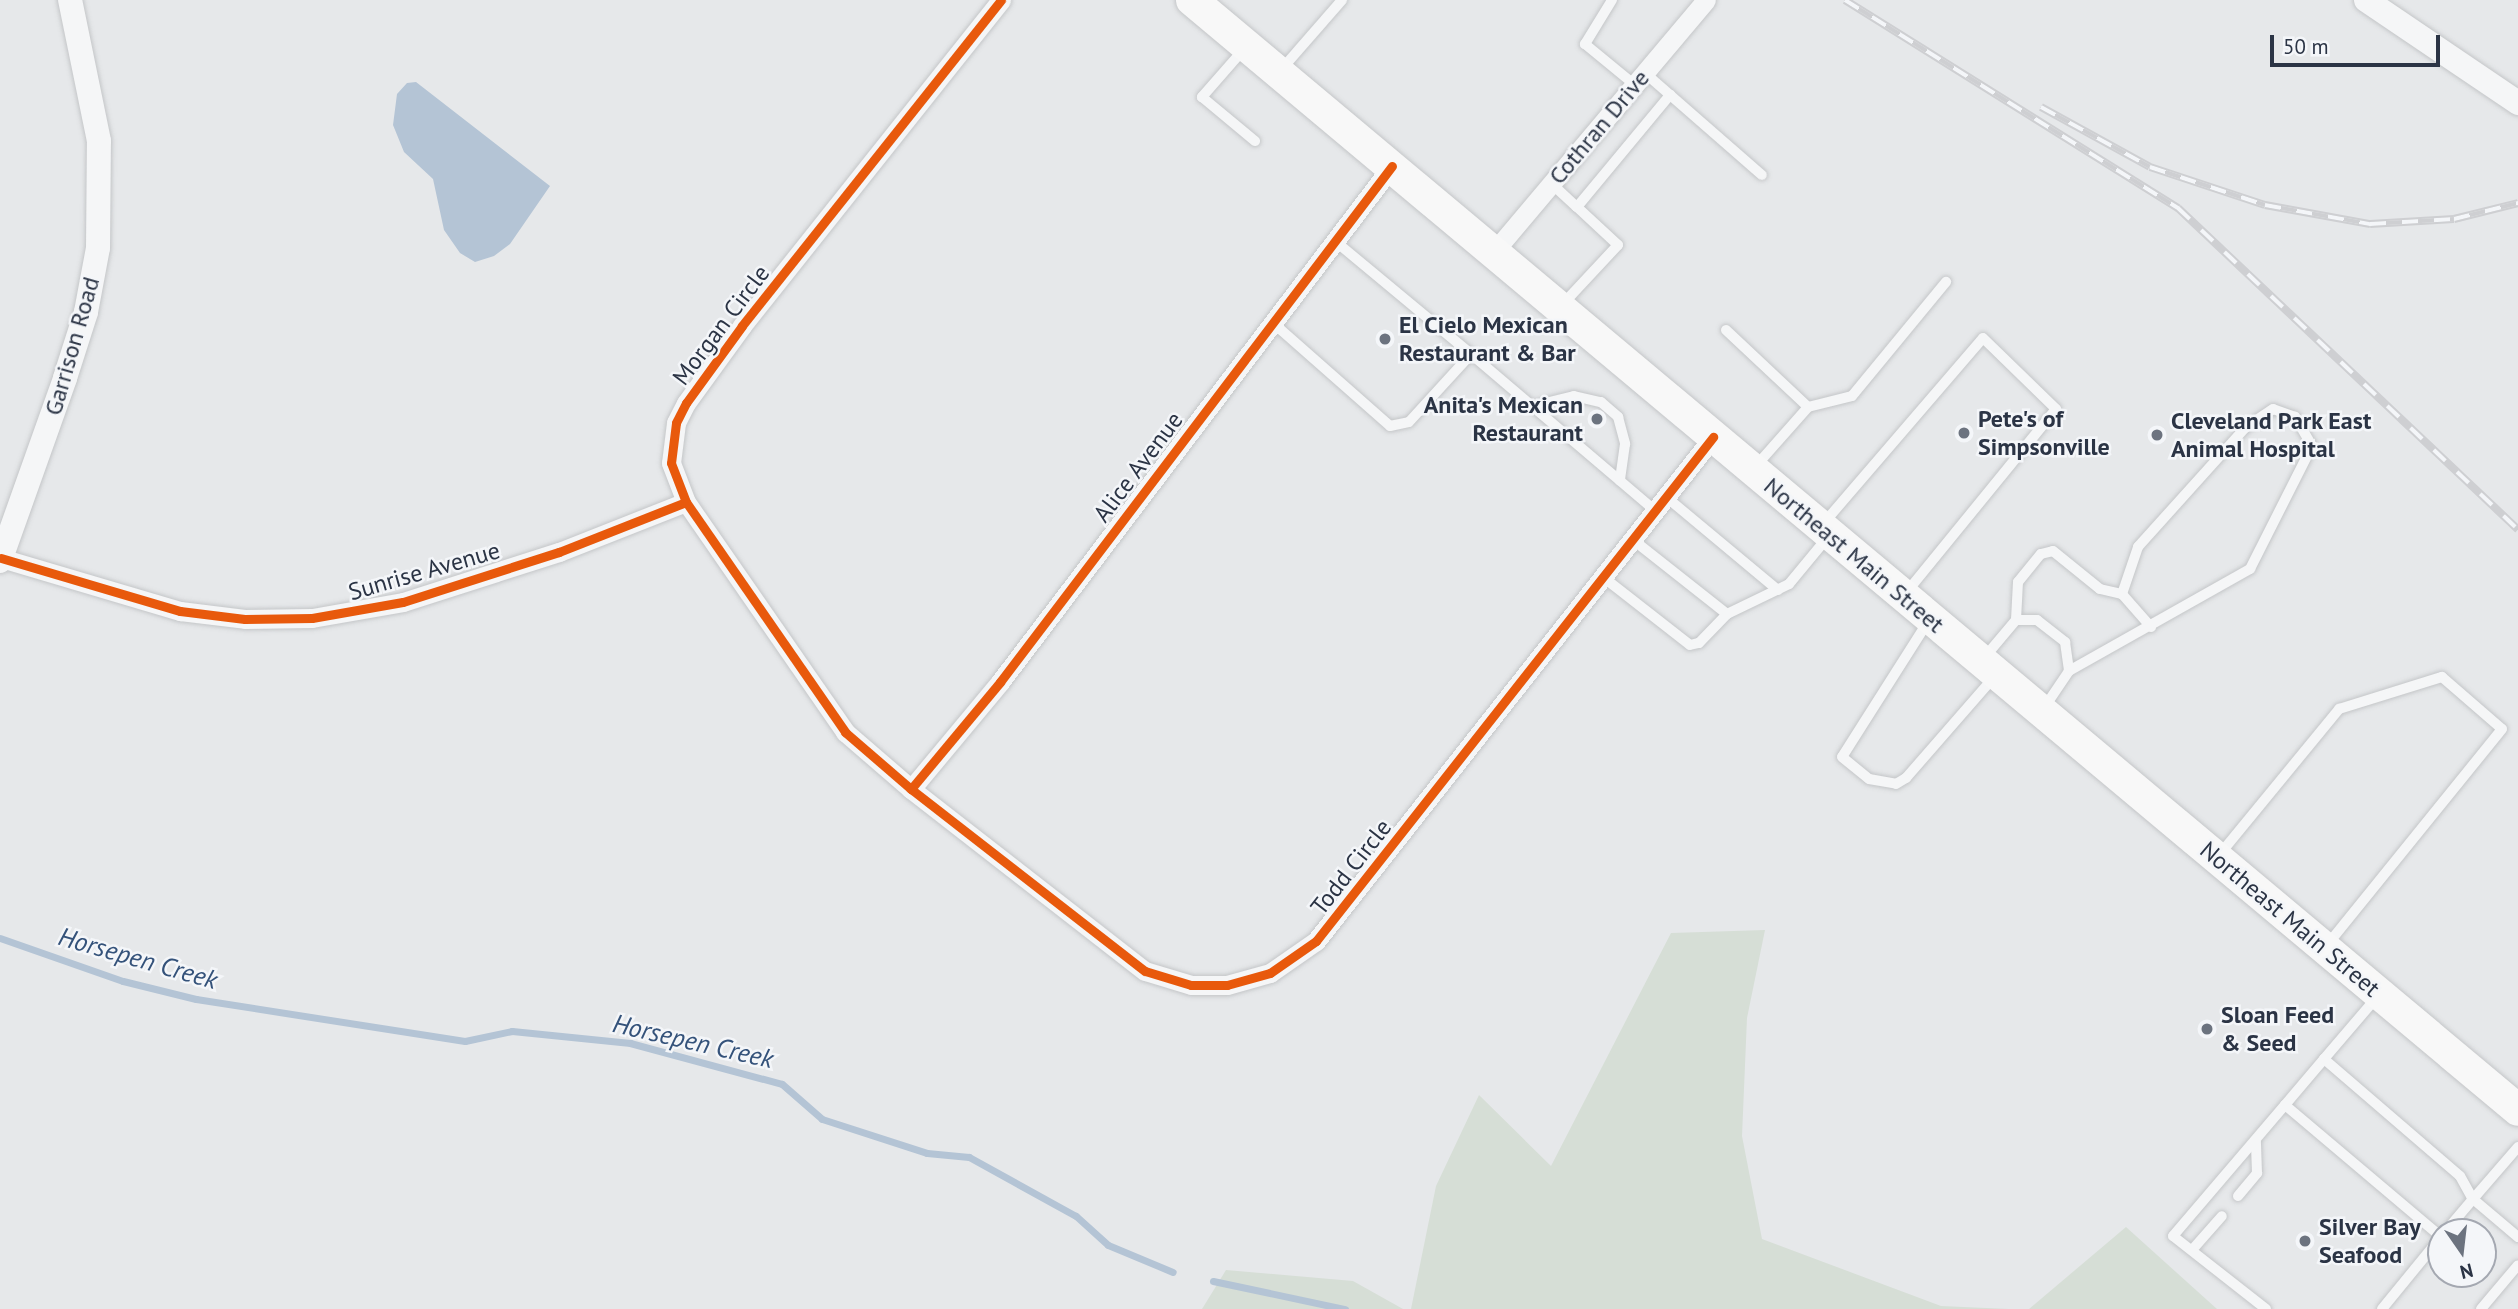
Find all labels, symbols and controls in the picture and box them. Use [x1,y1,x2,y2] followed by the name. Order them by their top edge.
[2273,21,2443,65] scale bar
[2283,33,2329,60] text: 50 m
[1543,64,1655,190] street label: Cothran Drive
[667,259,775,391] street label: Morgan Circle
[38,273,106,419] street label: Garrison Road
[1399,311,1576,367] place label: El Cielo Mexican Restaurant & Bar
[1377,331,1393,347] marker: El Cielo Mexican Restaurant & Bar
[1424,391,1583,447] place label: Anita's Mexican Restaurant
[1978,405,2110,461] place label: Pete's of Simpsonville
[1087,406,1189,528] street label: Alice Avenue
[2171,407,2372,463] place label: Cleveland Park East Animal Hospital
[1589,411,1605,427] marker: Anita's Mexican Restaurant
[1956,425,1972,441] marker: Pete's of Simpsonville
[2149,427,2165,443] marker: Cleveland Park East Animal Hospital
[1758,471,1950,639] street label: Northeast Main Street
[345,536,503,606] street label: Sunrise Avenue
[1305,813,1397,921] street label: Todd Circle
[2194,835,2386,1003] street label: Northeast Main Street
[55,920,221,996] water label: Horsepen Creek
[2221,1001,2334,1057] place label: Sloan Feed & Seed
[610,1007,776,1075] water label: Horsepen Creek
[2199,1021,2215,1037] marker: Sloan Feed & Seed
[2319,1213,2421,1269] place label: Silver Bay Seafood
[2427,1218,2497,1288] north arrow
[2297,1233,2313,1249] marker: Silver Bay Seafood
[2458,1258,2476,1285] text: N

